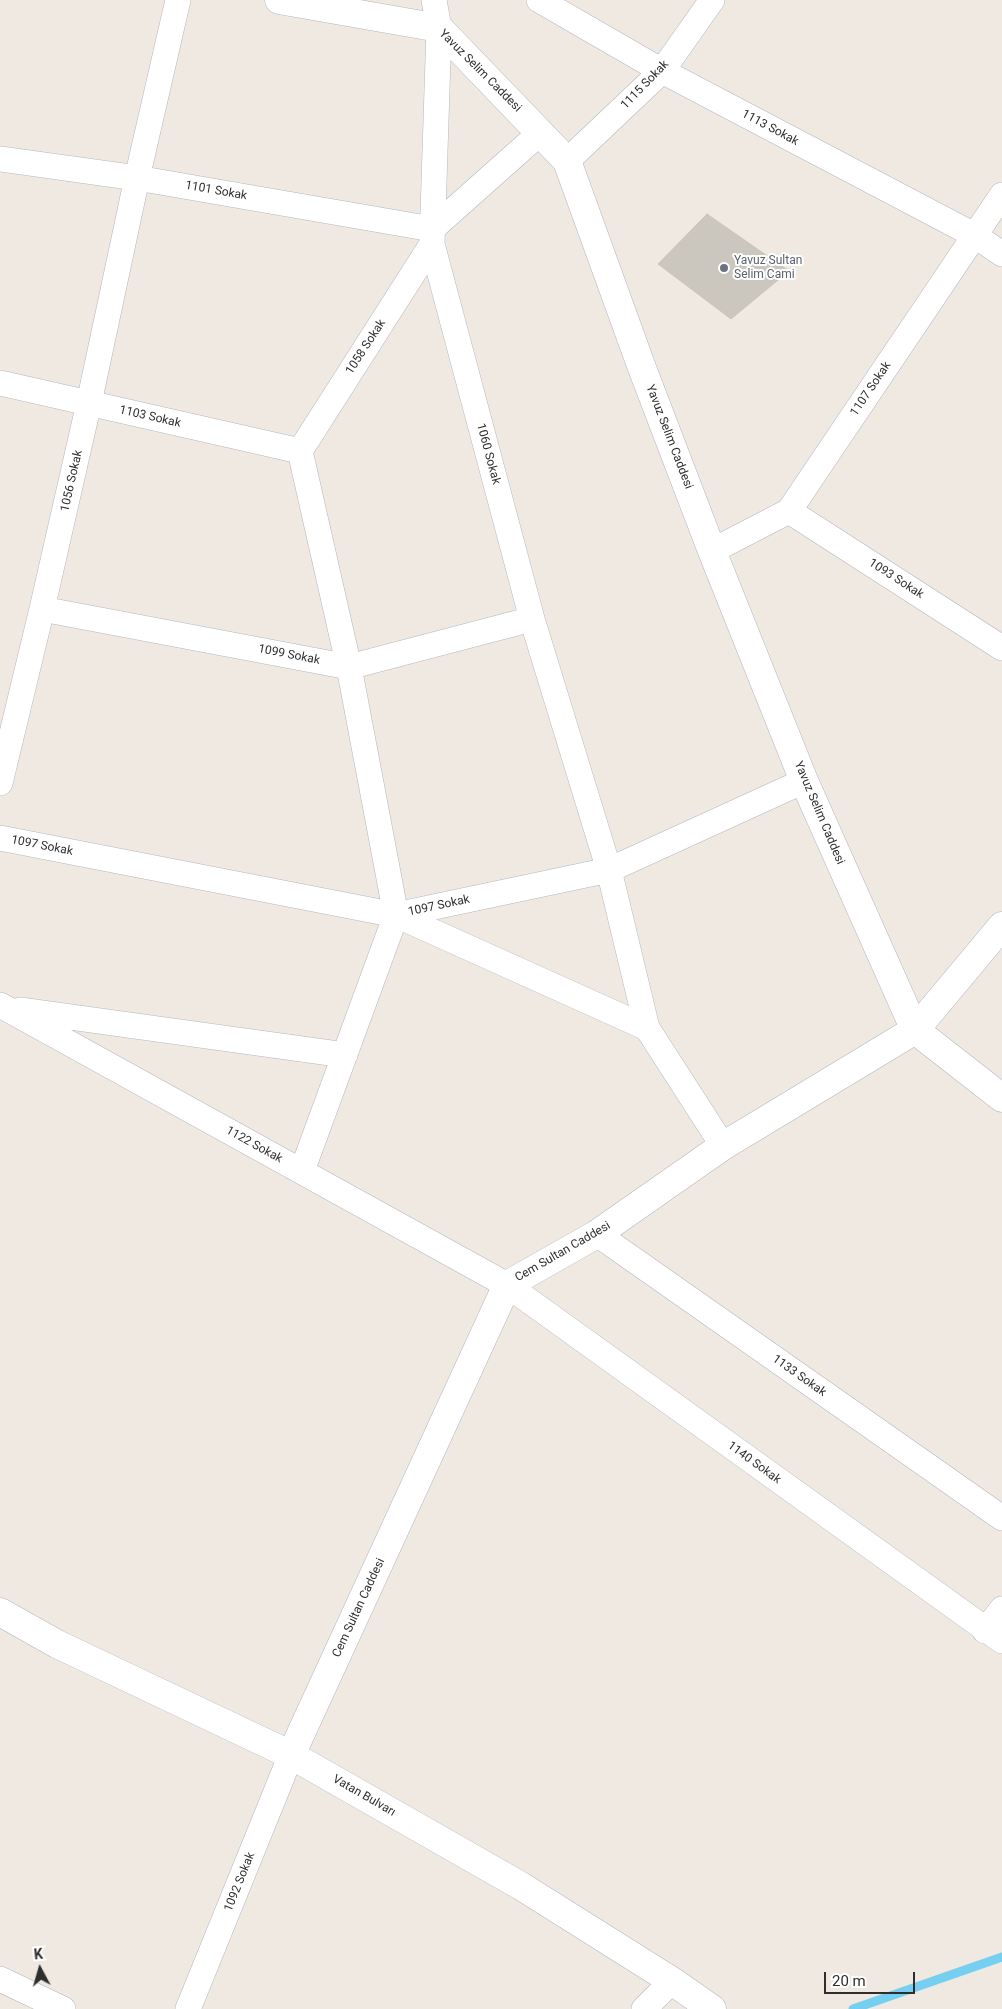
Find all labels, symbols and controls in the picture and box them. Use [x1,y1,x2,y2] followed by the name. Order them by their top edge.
[436,27,524,115] street label: Yavuz Selim Caddesi
[618,57,672,113] street label: 1115 Sokak
[739,107,801,149] street label: 1113 Sokak
[184,178,248,204] street label: 1101 Sokak
[734,254,802,282] place label: Yavuz Sultan Selim Cami
[718,262,730,274] marker: Yavuz Sultan Selim Cami
[343,317,389,377] street label: 1058 Sokak
[848,359,894,419] street label: 1107 Sokak
[642,383,696,491] street label: Yavuz Selim Caddesi
[118,403,182,431] street label: 1103 Sokak
[473,422,503,486] street label: 1060 Sokak
[58,449,86,513] street label: 1056 Sokak
[866,556,926,602] street label: 1093 Sokak
[257,642,321,668] street label: 1099 Sokak
[791,759,847,867] street label: Yavuz Selim Caddesi
[10,833,74,859] street label: 1097 Sokak
[407,892,471,920] street label: 1097 Sokak
[223,1124,285,1166] street label: 1122 Sokak
[513,1219,613,1285] street label: Cem Sultan Caddesi
[769,1352,829,1400] street label: 1133 Sokak
[724,1439,784,1487] street label: 1140 Sokak
[330,1556,388,1660] street label: Cem Sultan Caddesi
[330,1772,398,1820] street label: Vatan Bulvarı
[222,1850,258,1914] street label: 1092 Sokak
[15,1944,65,1994] north arrow
[33,1946,44,1963] text: K
[827,1962,918,1994] scale bar
[832,1972,866,1990] text: 20 m

